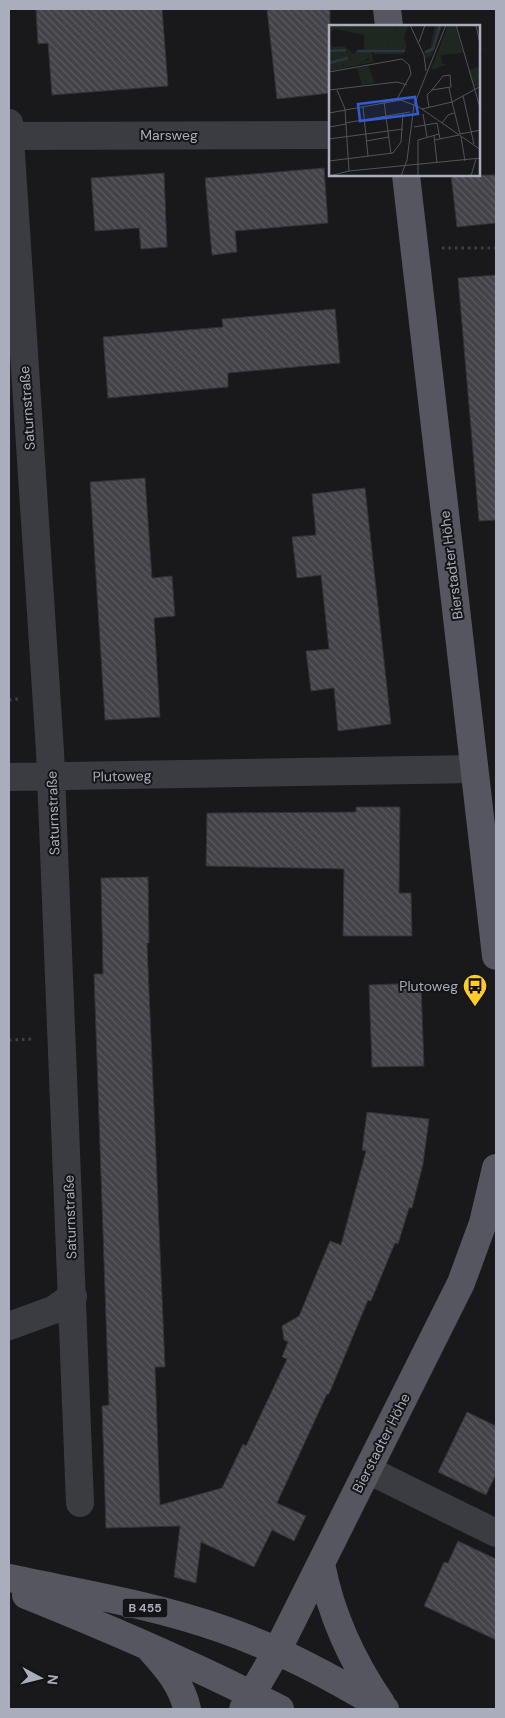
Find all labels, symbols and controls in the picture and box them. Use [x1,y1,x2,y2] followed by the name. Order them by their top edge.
[329,25,480,176] inset map
[140,126,198,144] street label: Marsweg
[15,365,39,451] street label: Saturnstraße
[435,510,467,620] street label: Bierstadter Höhe
[92,766,152,786] street label: Plutoweg
[43,771,63,855] street label: Saturnstraße
[462,973,488,1007] bus stop icon: Plutoweg
[399,977,458,995] place label: Plutoweg
[60,1175,80,1259] street label: Saturnstraße
[348,1390,414,1496] street label: Bierstadter Höhe
[122,1599,168,1618] road number: B 455
[15,1653,65,1703] north arrow
[43,1673,62,1686] text: N

